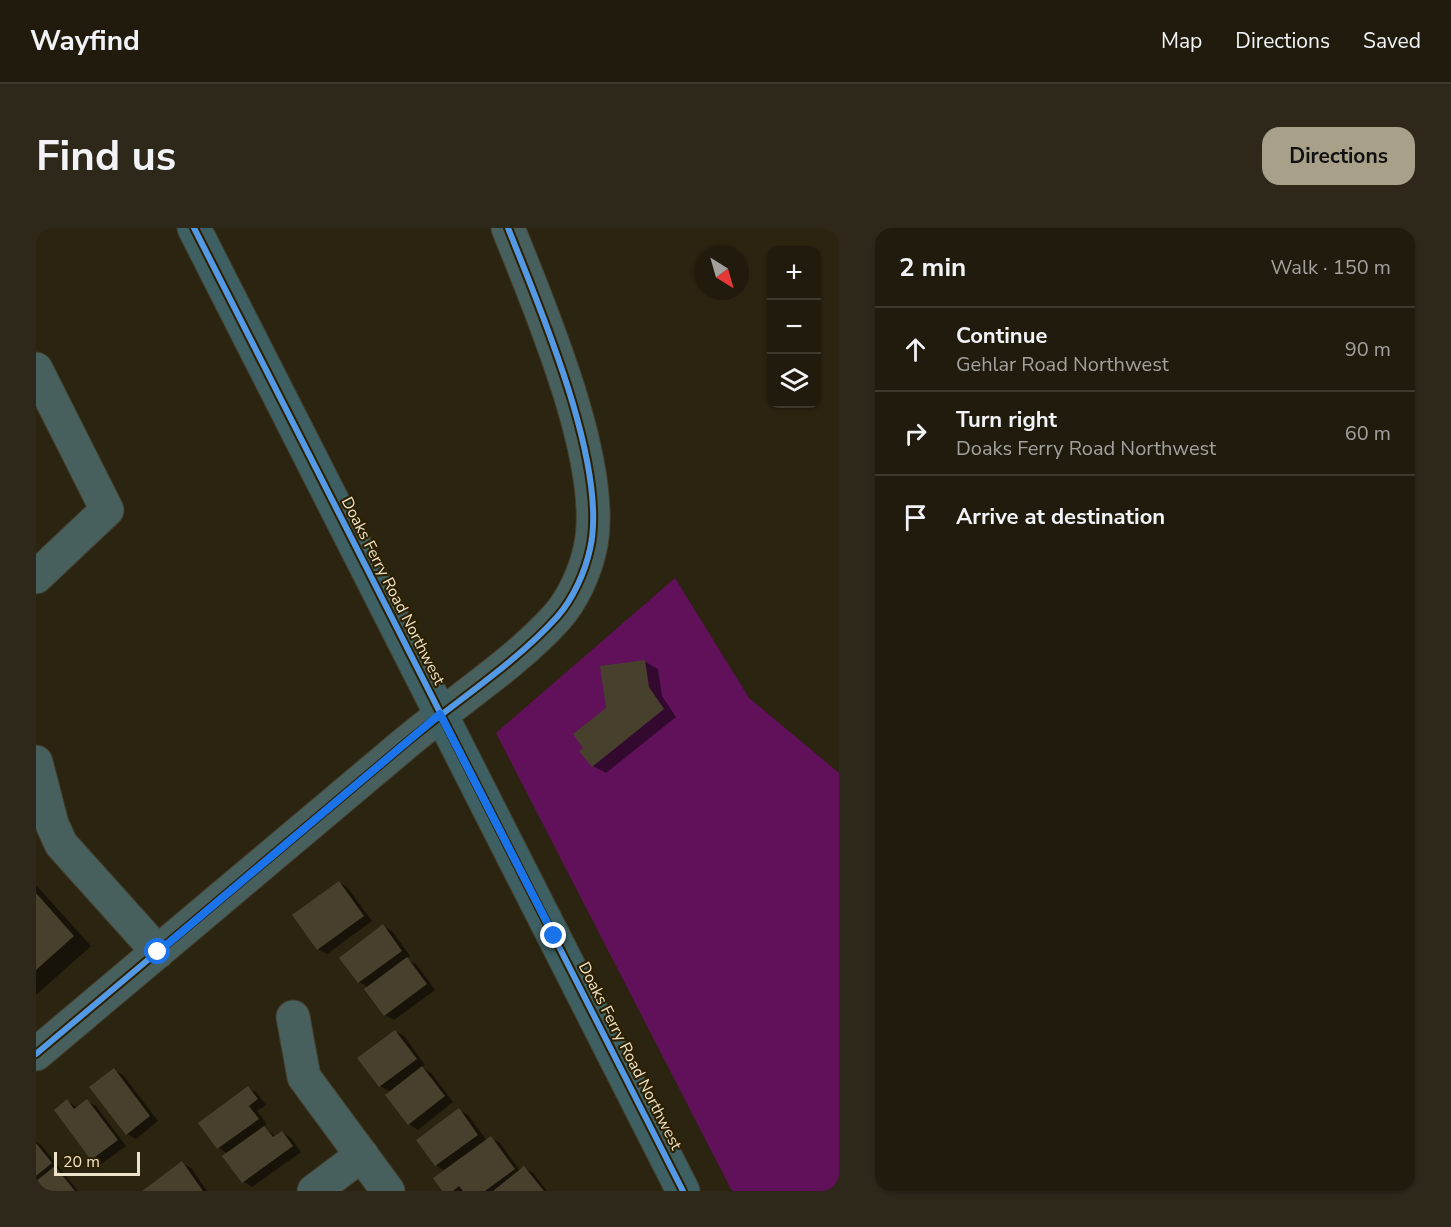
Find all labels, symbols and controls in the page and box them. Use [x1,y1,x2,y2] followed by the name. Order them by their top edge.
[30,22,140,60] text: Wayfind
[1161,27,1202,55] text: Map
[1235,27,1330,55] text: Directions
[1363,27,1421,55] text: Saved
[1262,127,1415,185] button: Directions
[36,128,176,185] text: Find us
[695,246,749,300] north arrow
[767,246,821,408] map controls
[767,246,821,300] button: +
[899,250,966,285] text: 2 min
[1271,254,1391,281] text: Walk · 150 m
[767,300,821,354] button: −
[956,321,1047,351] text: Continue
[899,333,932,366] icon: ahead
[1345,336,1391,363] text: 90 m
[956,351,1169,378] text: Gehlar Road Northwest
[767,354,821,408] button: layers
[956,405,1057,435] text: Turn right
[899,417,932,450] icon: right
[1345,420,1391,447] text: 60 m
[956,435,1216,462] text: Doaks Ferry Road Northwest
[336,493,450,689] street label: Doaks Ferry Road Northwest
[899,501,932,534] icon: arrive
[956,502,1165,532] text: Arrive at destination
[540,922,566,948] route end
[144,938,170,964] route start
[573,958,687,1154] street label: Doaks Ferry Road Northwest
[54,1149,140,1176] scale bar
[63,1151,100,1173] text: 20 m

